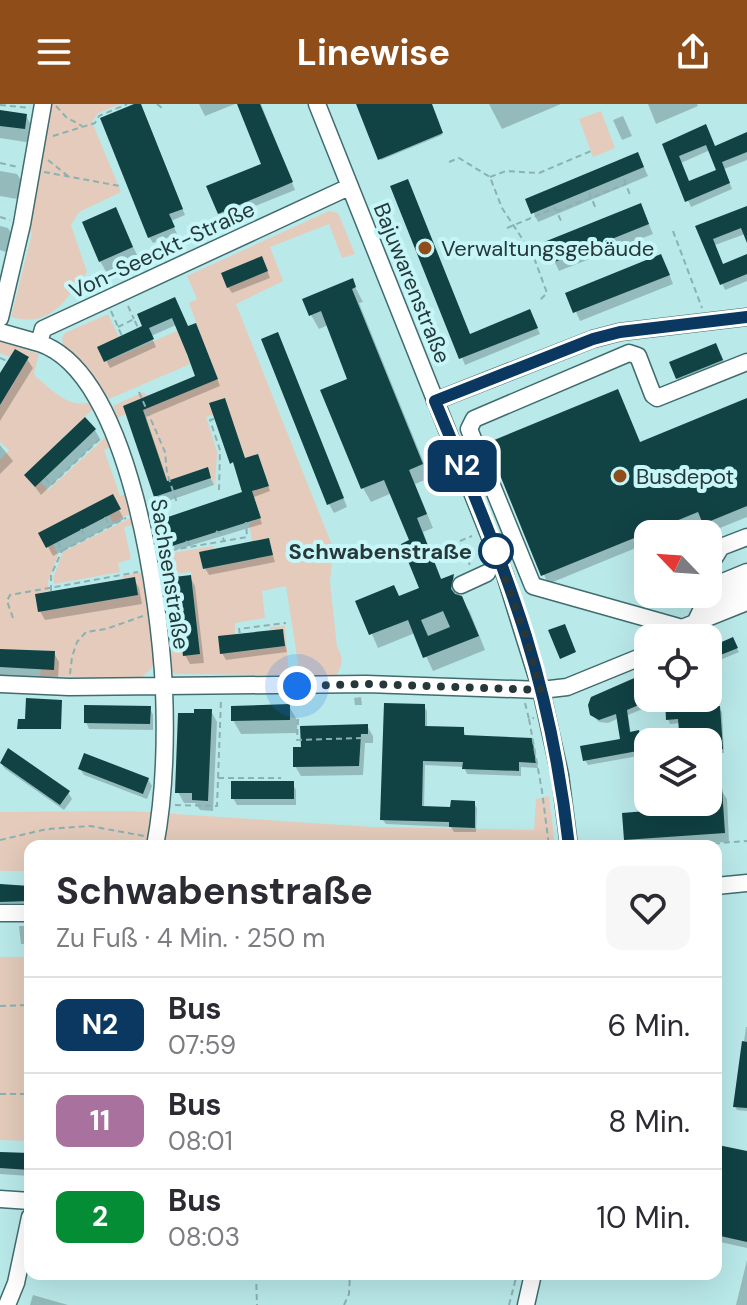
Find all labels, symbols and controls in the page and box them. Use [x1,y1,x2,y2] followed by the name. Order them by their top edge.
[297,29,450,76] text: Linewise
[32,30,76,74] icon: menu
[671,30,715,74] icon: share
[65,194,259,306] street label: Von-Seeckt-Straße
[367,199,457,367] street label: Bajuwarenstraße
[441,234,654,263] place label: Verwaltungsgebäude
[416,239,434,257] marker: Verwaltungsgebäude
[426,440,498,492] line badge: N2
[444,447,480,484] text: N2
[636,462,734,491] place label: Busdepot
[611,467,629,485] marker: Busdepot
[144,497,196,651] street label: Sachsenstraße
[634,520,722,608] north arrow
[634,520,722,816] map controls
[479,534,513,568] marker: Schwabenstraße
[289,537,472,566] place label: Schwabenstraße
[634,624,722,712] button: locate
[277,666,317,706] your location
[634,728,722,816] button: layers
[56,866,373,916] text: Schwabenstraße
[606,866,690,950] button: heart
[56,921,325,955] text: Zu Fuß · 4 Min. · 250 m
[168,989,222,1028] text: Bus
[82,1006,118,1043] text: N2
[608,1006,690,1045] text: 6 Min.
[168,1028,236,1062] text: 07:59
[168,1085,222,1124] text: Bus
[90,1102,110,1139] text: 11
[608,1102,690,1141] text: 8 Min.
[168,1124,233,1158] text: 08:01
[168,1181,222,1220] text: Bus
[92,1198,108,1235] text: 2
[597,1198,690,1237] text: 10 Min.
[168,1220,240,1254] text: 08:03

